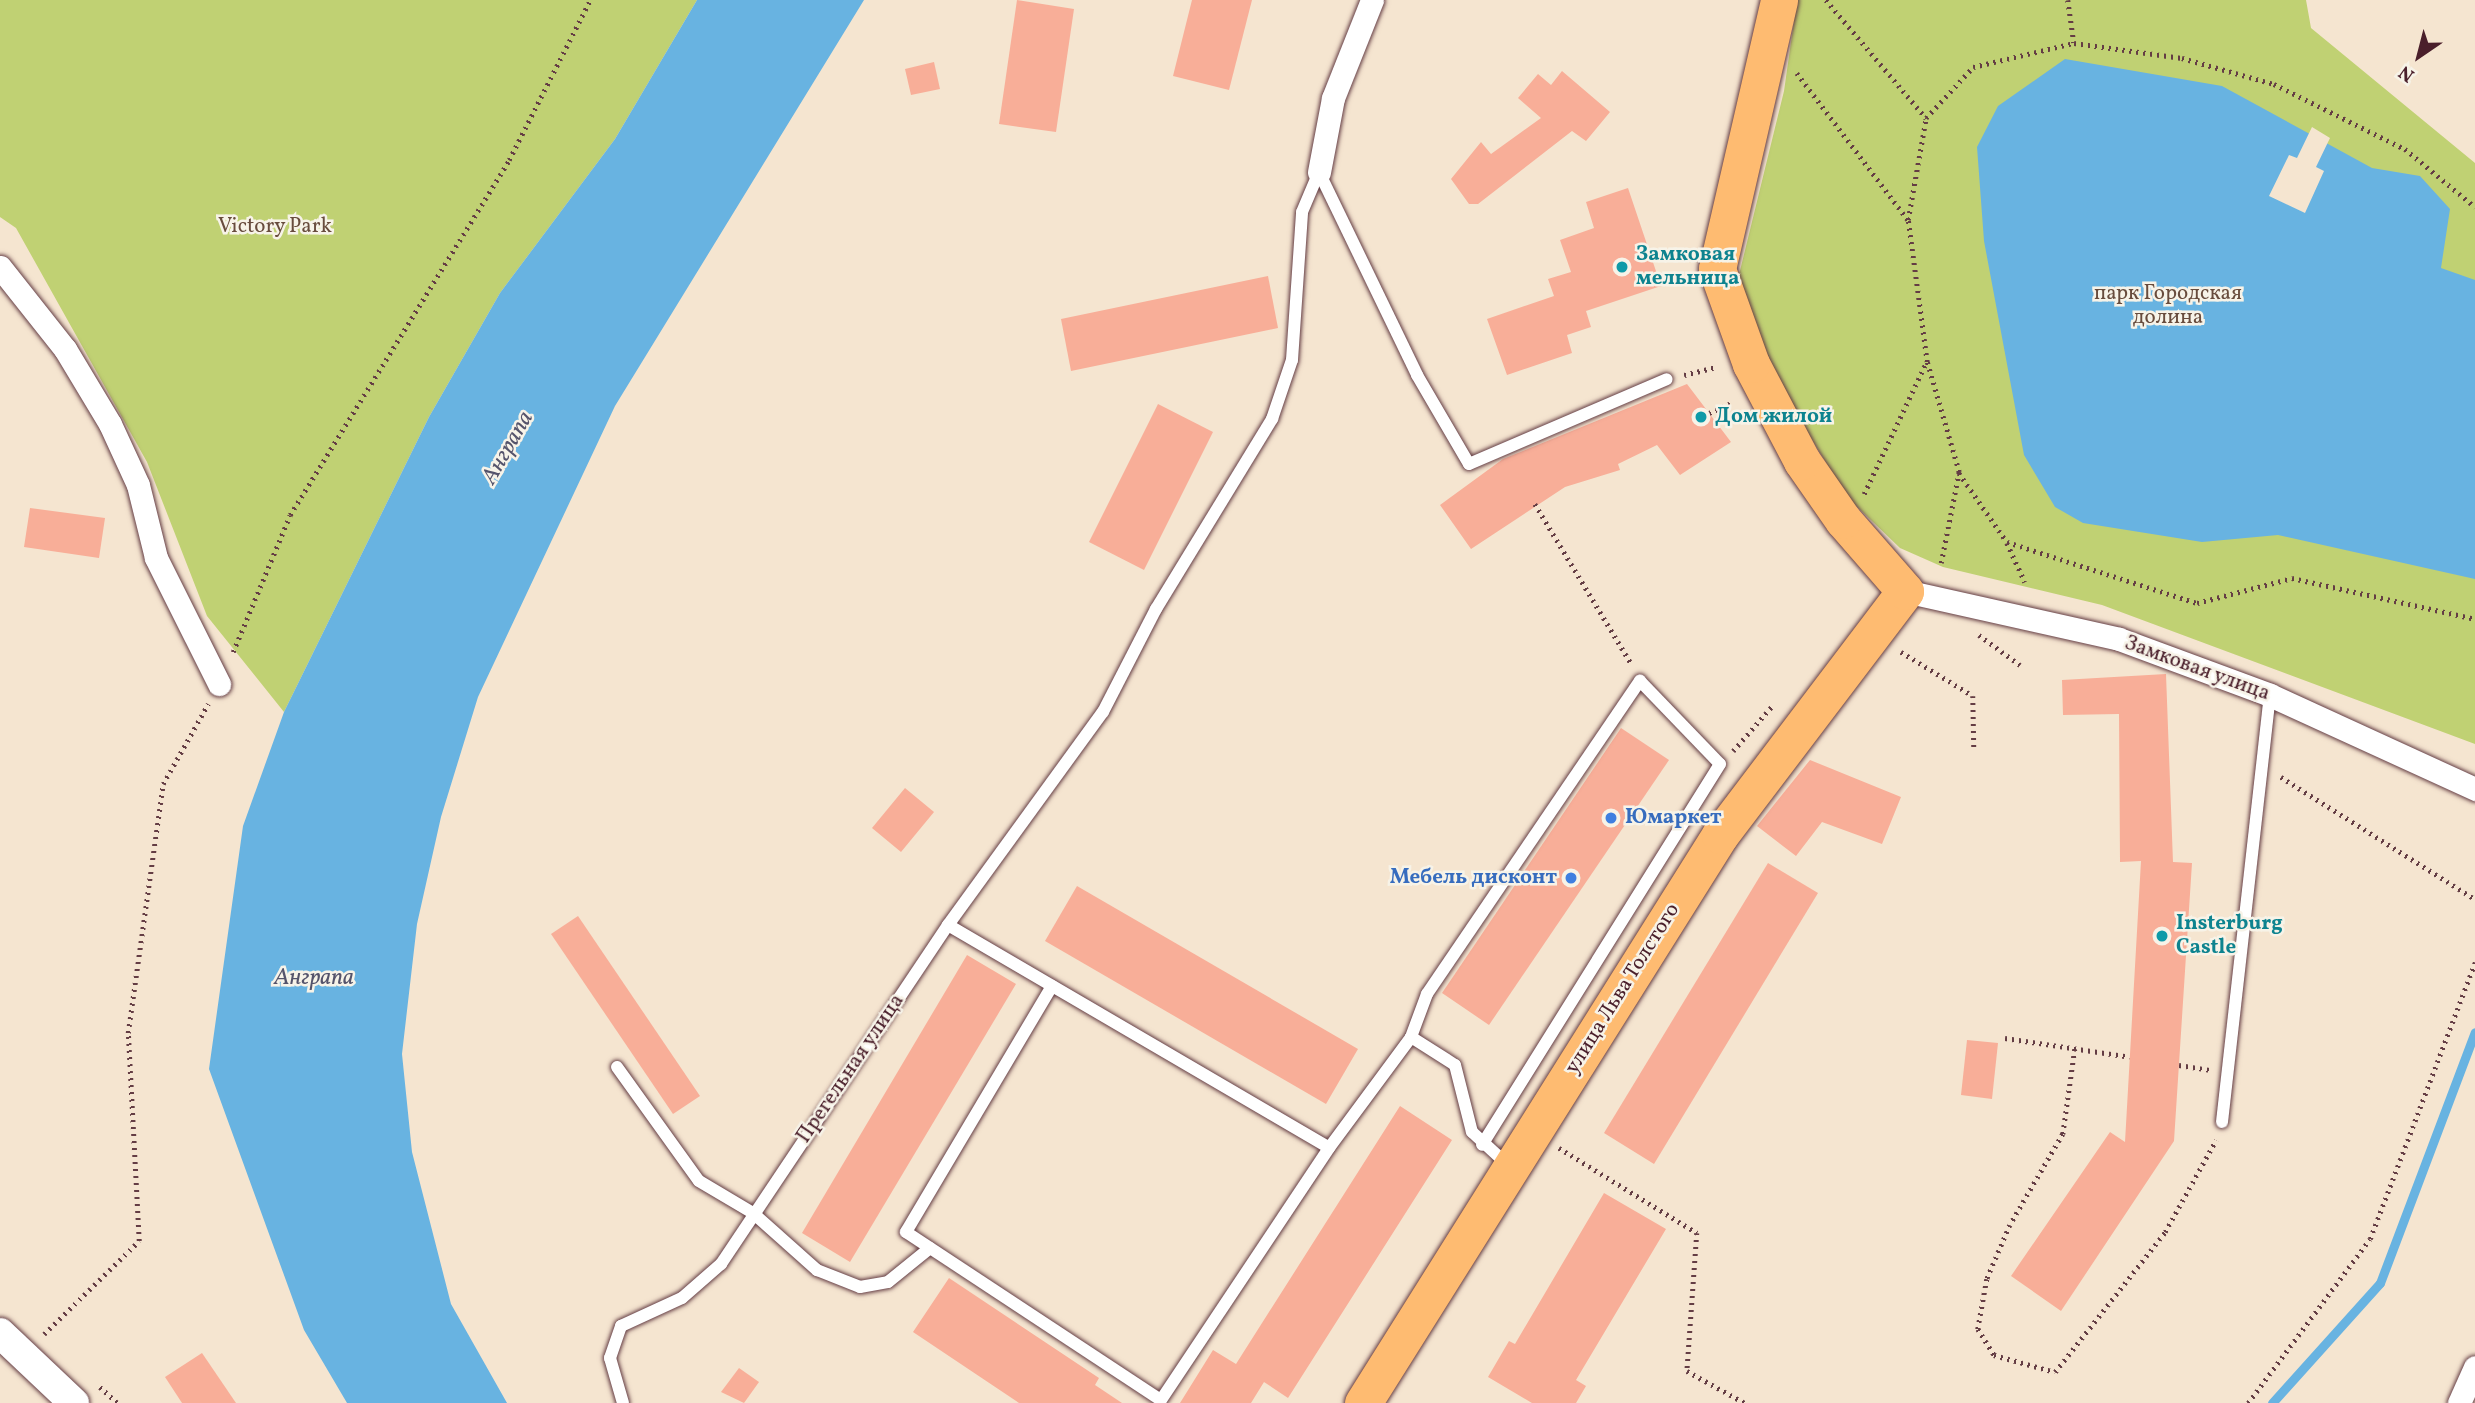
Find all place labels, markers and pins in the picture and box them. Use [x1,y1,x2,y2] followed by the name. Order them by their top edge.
[1636,242,1739,292] place label: Замковая мельница
[1614,259,1630,275] marker: Замковая мельница
[1715,404,1832,430] place label: Дом жилой
[1693,409,1709,425] marker: Дом жилой
[1625,805,1722,831] place label: Юмаркет
[1603,810,1619,826] marker: Юмаркет
[1390,865,1557,891] place label: Мебель дисконт
[1563,870,1579,886] marker: Мебель дисконт
[2176,911,2283,961] place label: Insterburg Castle
[2154,928,2170,944] marker: Insterburg Castle

